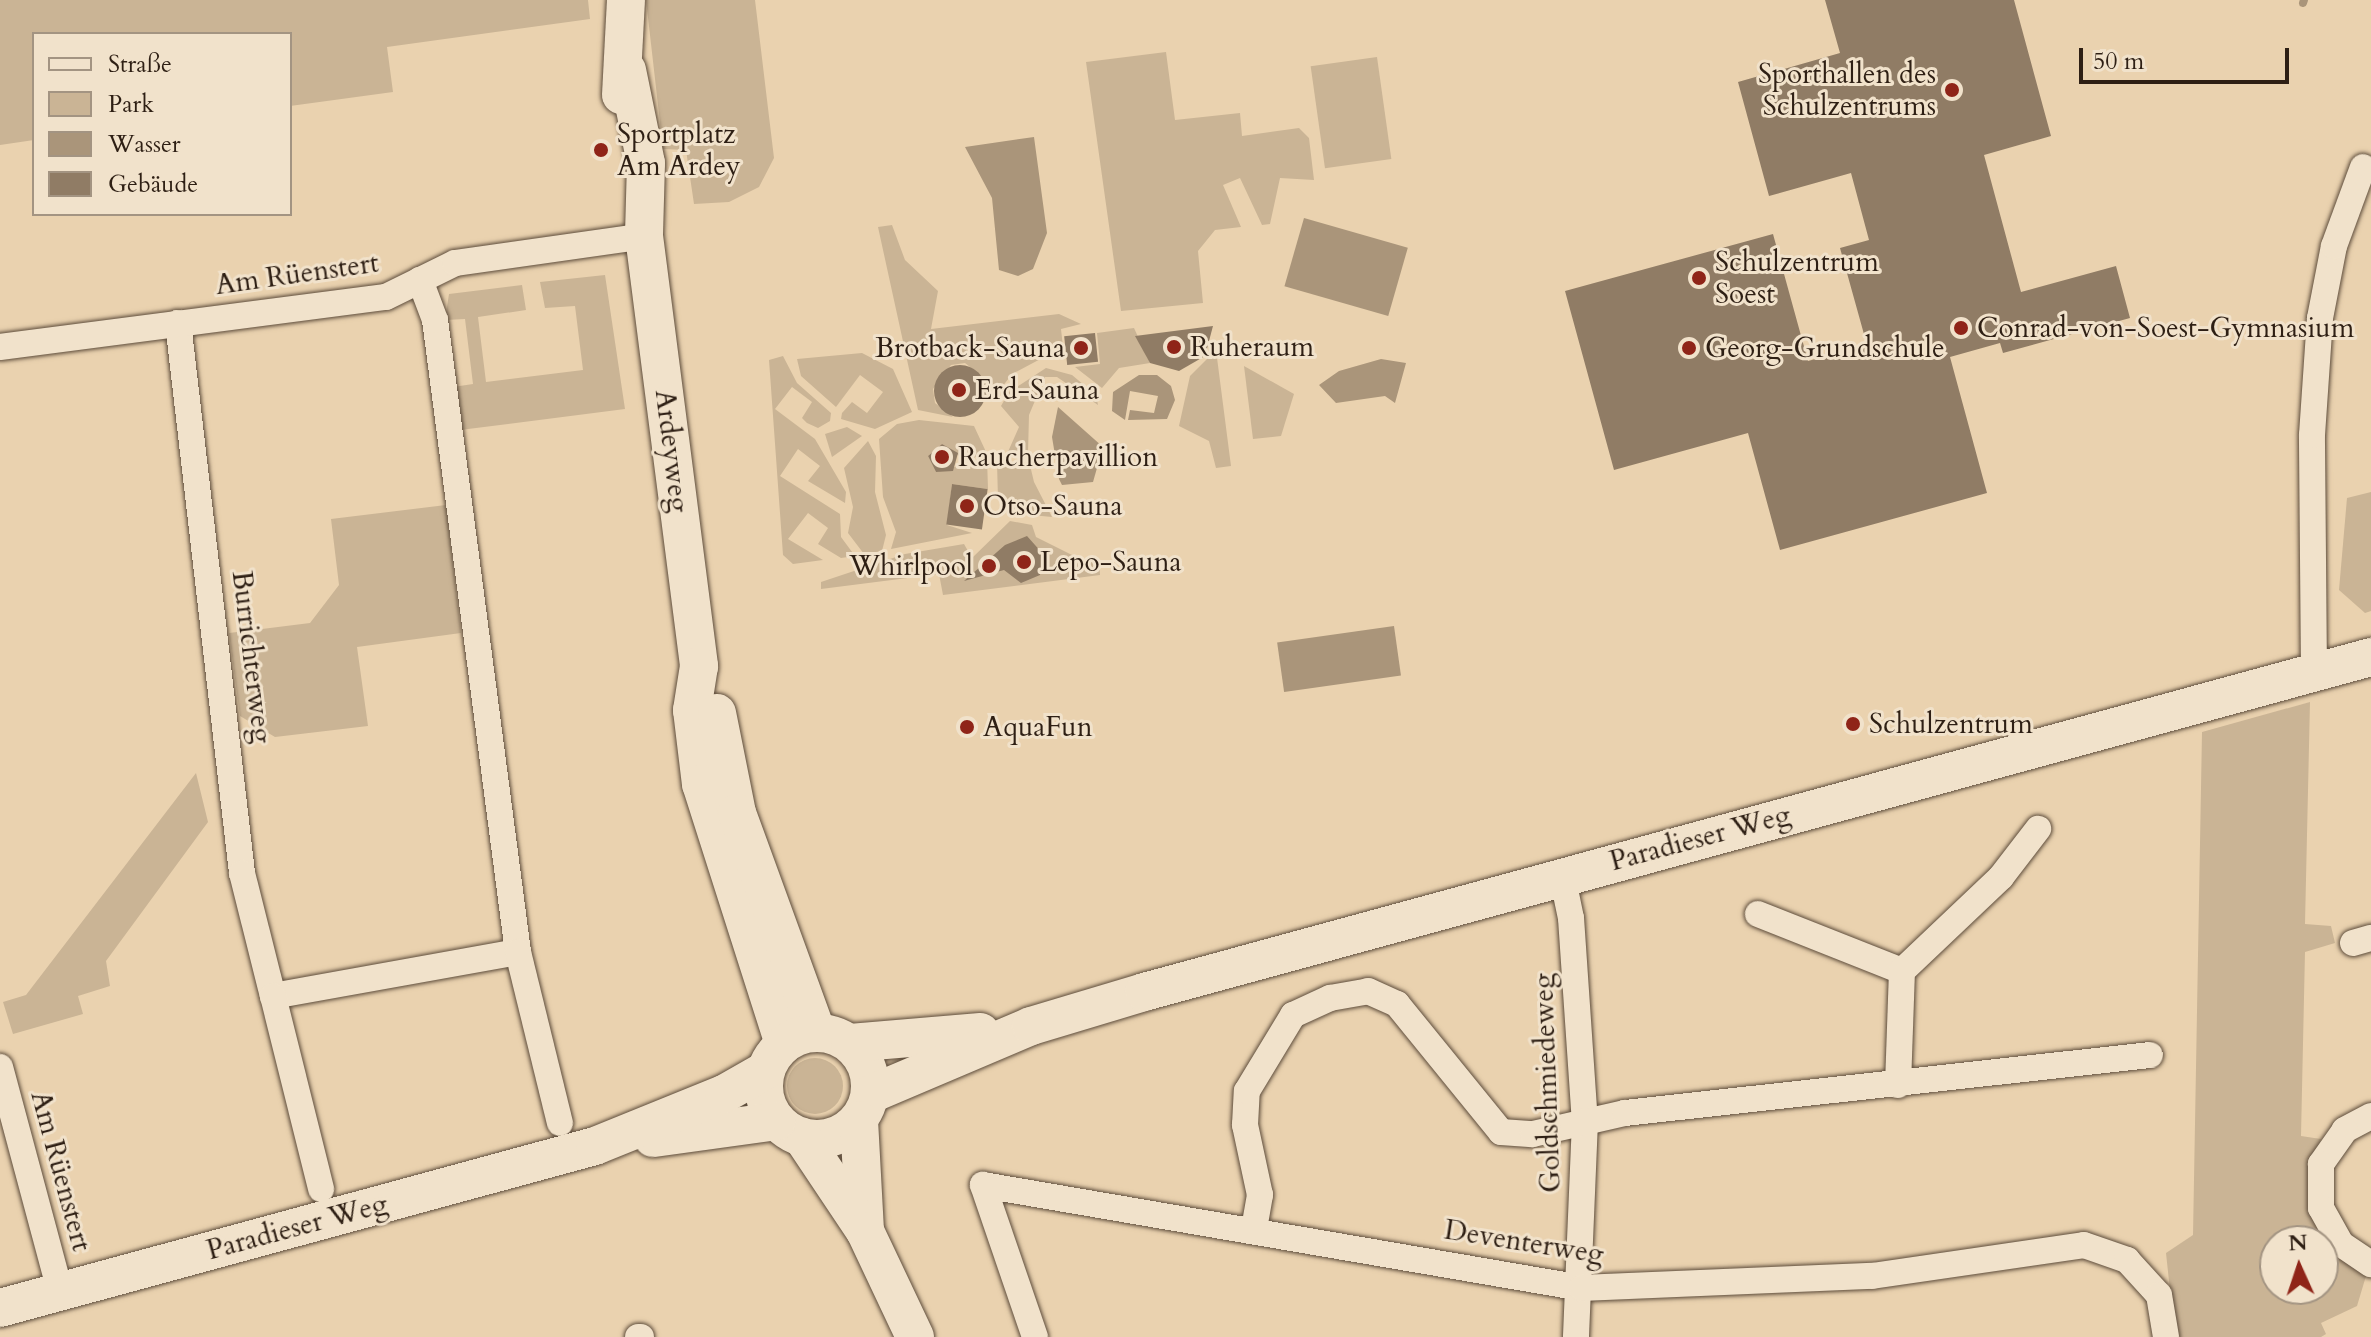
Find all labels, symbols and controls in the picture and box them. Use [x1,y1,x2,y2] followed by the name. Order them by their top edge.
[32,32,292,216] legend
[2083,32,2293,82] scale bar
[2093,45,2144,78] text: 50 m
[108,48,172,81] text: Straße
[1758,57,1936,123] place label: Sporthallen des Schulzentrums
[1943,81,1961,99] marker: Sporthallen des Schulzentrums
[108,88,154,121] text: Park
[617,117,741,183] place label: Sportplatz Am Ardey
[108,128,181,161] text: Wasser
[592,141,610,159] marker: Sportplatz Am Ardey
[108,168,198,201] text: Gebäude
[1715,245,1879,311] place label: Schulzentrum Soest
[213,246,381,302] street label: Am Rüenstert
[1690,269,1708,287] marker: Schulzentrum Soest
[1977,311,2354,345] place label: Conrad-von-Soest-Gymnasium
[1952,319,1970,337] marker: Conrad-von-Soest-Gymnasium
[1190,330,1314,364] place label: Ruheraum
[875,331,1065,365] place label: Brotback-Sauna
[1705,331,1945,365] place label: Georg-Grundschule
[1165,338,1183,356] marker: Ruheraum
[1072,339,1090,357] marker: Brotback-Sauna
[1680,339,1698,357] marker: Georg-Grundschule
[975,373,1099,407] place label: Erd-Sauna
[950,381,968,399] marker: Erd-Sauna
[648,388,696,514] street label: Ardeyweg
[958,440,1158,474] place label: Raucherpavillion
[933,448,951,466] marker: Raucherpavillion
[983,489,1123,523] place label: Otso-Sauna
[958,497,976,515] marker: Otso-Sauna
[1040,545,1182,579] place label: Lepo-Sauna
[849,549,973,583] place label: Whirlpool
[1015,553,1033,571] marker: Lepo-Sauna
[980,557,998,575] marker: Whirlpool
[225,569,279,745] street label: Burrichterweg
[1869,707,2033,741] place label: Schulzentrum
[983,710,1093,744] place label: AquaFun
[1844,715,1862,733] marker: Schulzentrum
[958,718,976,736] marker: AquaFun
[1606,798,1794,878] street label: Paradieser Weg
[1526,973,1568,1193] street label: Goldschmiedeweg
[23,1087,99,1255] street label: Am Rüenstert
[203,1187,391,1267] street label: Paradieser Weg
[1442,1213,1606,1271] street label: Deventerweg
[2259,1225,2339,1305] north arrow
[2288,1228,2308,1259] text: N

